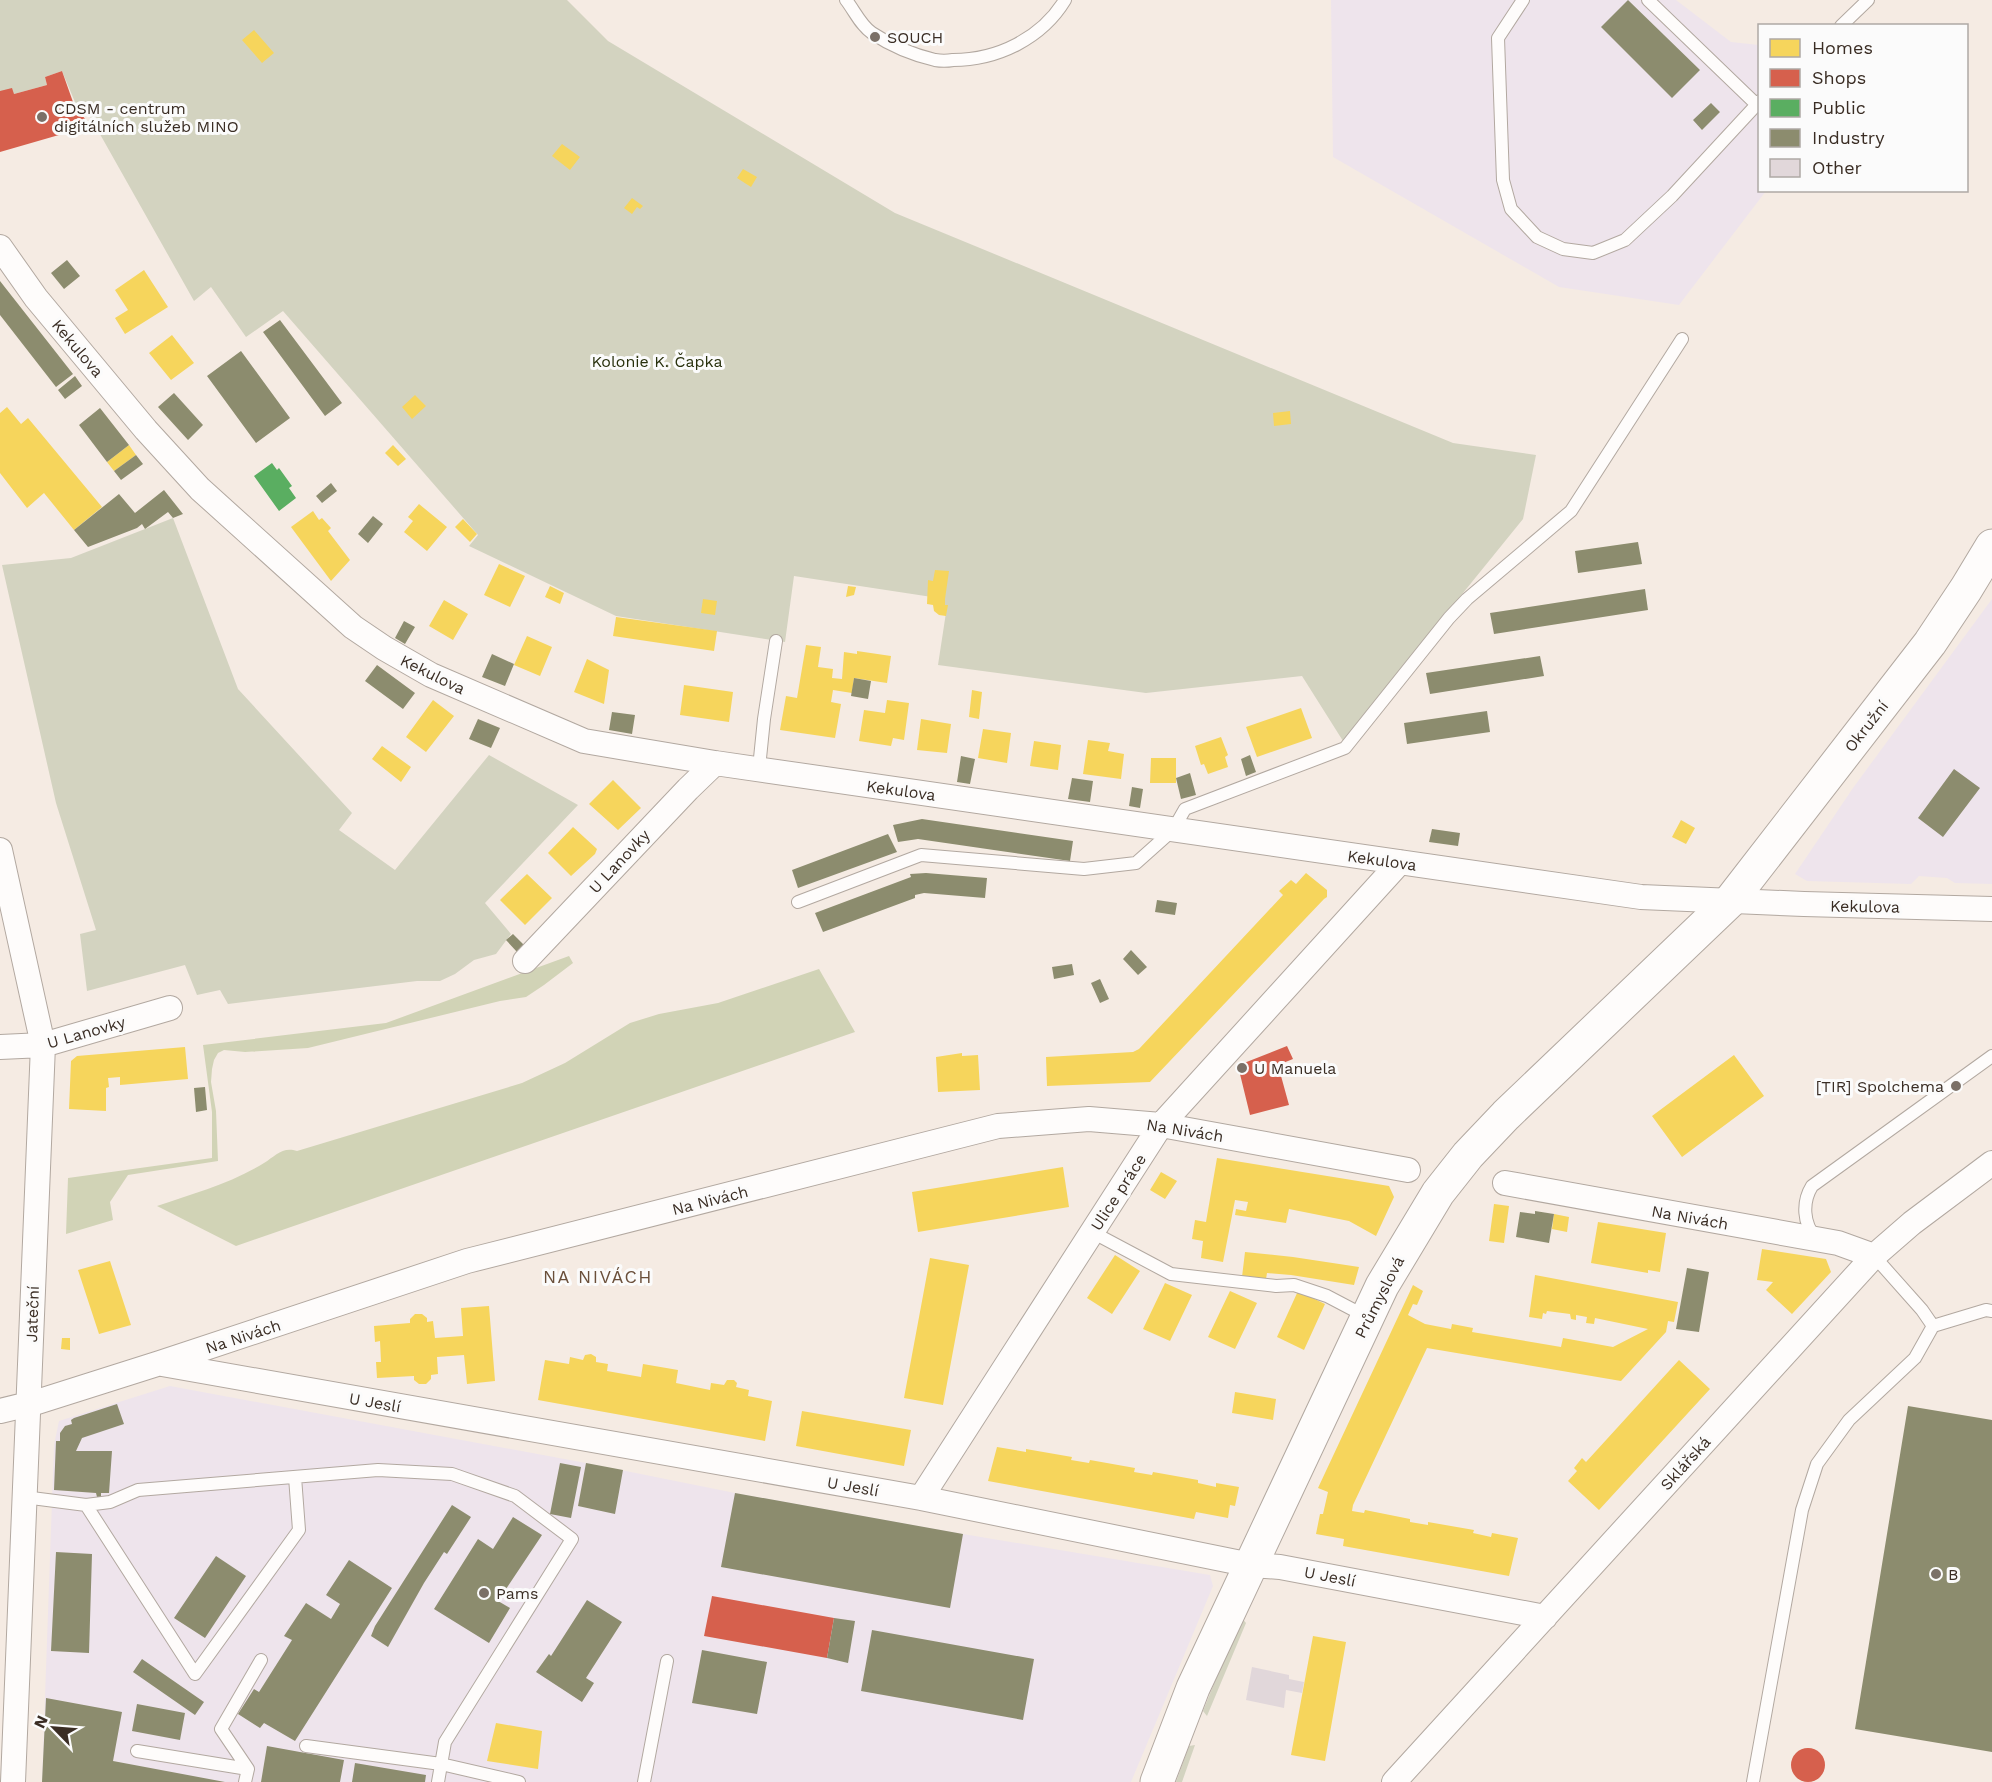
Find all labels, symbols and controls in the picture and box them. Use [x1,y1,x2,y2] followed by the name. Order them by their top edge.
[1758,24,1968,192] legend
[887,28,943,47] place label: SOUCH
[868,30,882,44] marker: SOUCH
[1812,37,1873,58] text: Homes
[1812,67,1866,88] text: Shops
[1812,97,1866,118] text: Public
[54,99,239,136] place label: CDSM - centrum digitálních služeb MINO
[35,110,49,124] marker: CDSM - centrum digitálních služeb MINO
[1812,127,1885,148] text: Industry
[1812,157,1862,178] text: Other
[48,316,107,381] street label: Kekulova
[591,352,723,371] park label: Kolonie K. Čapka
[397,651,468,698] street label: Kekulova
[1840,697,1892,756] street label: Okružní
[865,776,937,805] street label: Kekulova
[585,825,654,897] street label: U Lanovky
[1346,846,1418,875] street label: Kekulova
[1830,896,1900,917] street label: Kekulova
[45,1012,128,1053] street label: U Lanovky
[1254,1059,1336,1078] place label: U Manuela
[1235,1061,1249,1075] marker: U Manuela
[1816,1077,1944,1096] place label: [TIR] Spolchema
[1949,1079,1963,1093] marker: [TIR] Spolchema
[1145,1115,1225,1146] street label: Na Nivách
[1087,1150,1150,1234] street label: Ulice práce
[670,1182,750,1219] street label: Na Nivách
[1650,1201,1730,1234] street label: Na Nivách
[1351,1253,1408,1341] street label: Průmyslová
[543,1266,653,1287] district label: NA NIVÁCH
[22,1285,43,1343] street label: Jateční
[203,1315,283,1358] street label: Na Nivách
[348,1389,402,1416] street label: U Jeslí
[1656,1433,1714,1494] street label: Sklářská
[826,1473,880,1500] street label: U Jeslí
[1302,1562,1357,1591] street label: U Jeslí
[1948,1565,1958,1584] place label: B
[1929,1567,1943,1581] marker: B
[496,1584,539,1603] place label: Pams
[477,1586,491,1600] marker: Pams
[24,1698,84,1758] north arrow
[30,1712,52,1731] text: N

